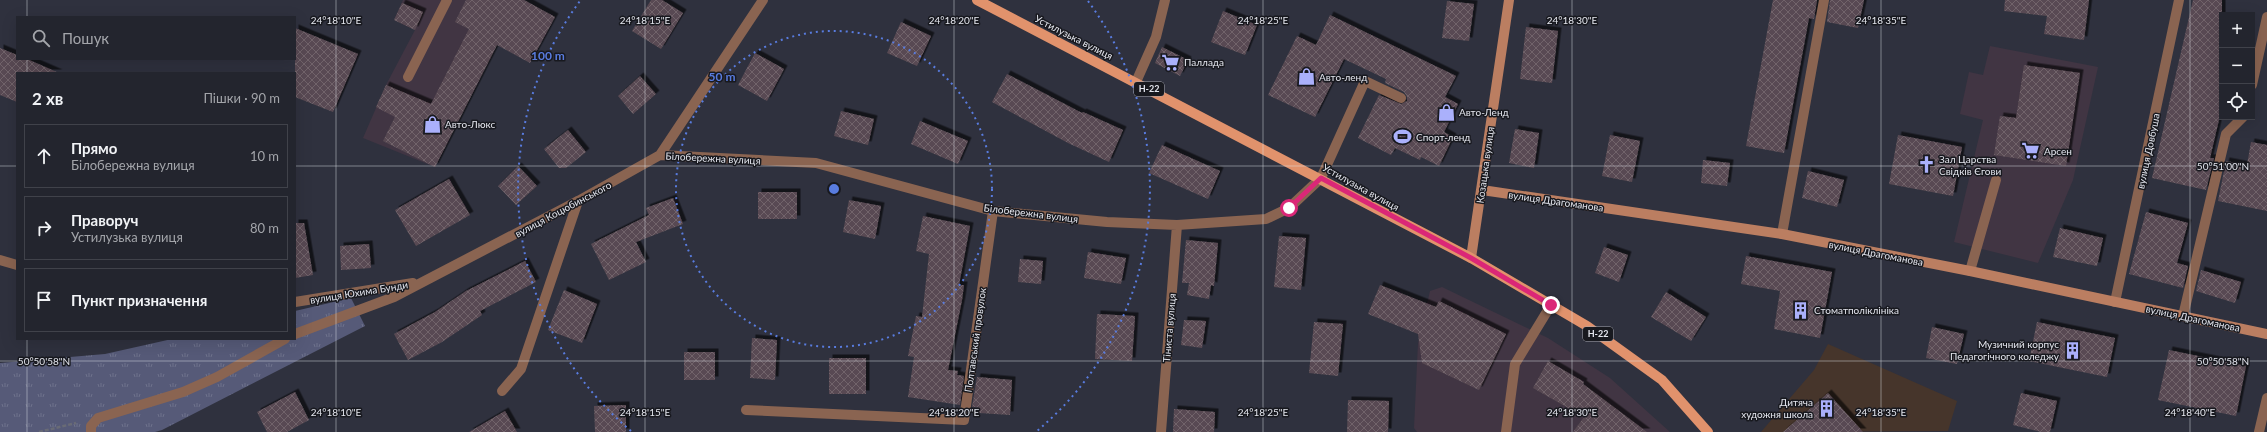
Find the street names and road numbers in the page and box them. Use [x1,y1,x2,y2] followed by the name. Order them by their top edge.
[1033,12,1115,62] street label: Устилузька вулиця
[1134,82,1164,96] road number: Н-22
[2134,112,2162,190] street label: вулиця Довбуша
[1474,126,1496,204] street label: Козацька вулиця
[665,150,761,166] street label: Білобережна вулиця
[1320,161,1402,213] street label: Устилузька вулиця
[513,178,614,240] street label: вулиця Коцюбинського
[1508,188,1604,214] street label: вулиця Драгоманова
[983,201,1079,225] street label: Білобережна вулиця
[1828,238,1924,268] street label: вулиця Драгоманова
[309,278,409,306] street label: вулиця Юхима Бунди
[962,286,988,393] street label: Полтавський провулок
[1160,293,1178,363] street label: Тіниста вулиця
[2145,302,2241,334] street label: вулиця Драгоманова
[1583,327,1613,341] road number: Н-22

